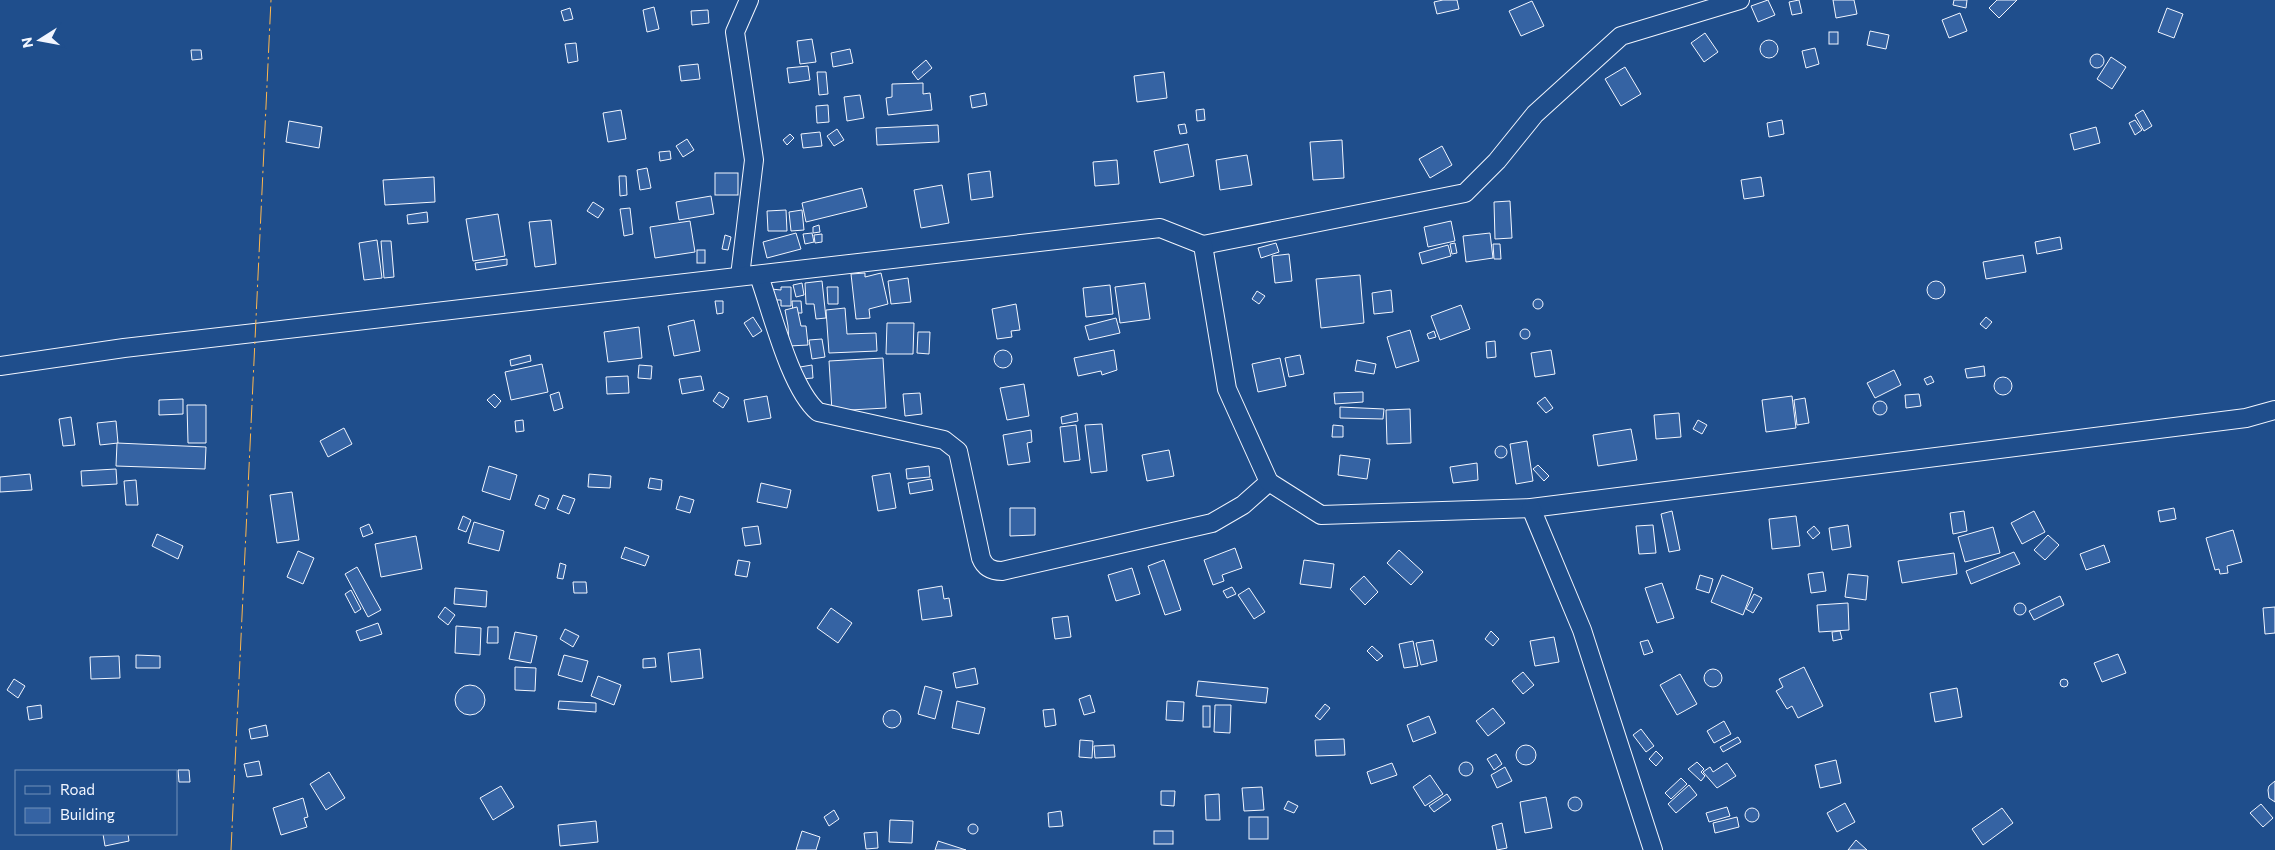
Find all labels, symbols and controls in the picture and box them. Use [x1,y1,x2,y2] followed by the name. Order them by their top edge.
[15,15,65,65] north arrow
[17,36,36,49] text: N
[15,770,178,835] legend
[60,780,95,798] text: Road
[60,805,115,823] text: Building

